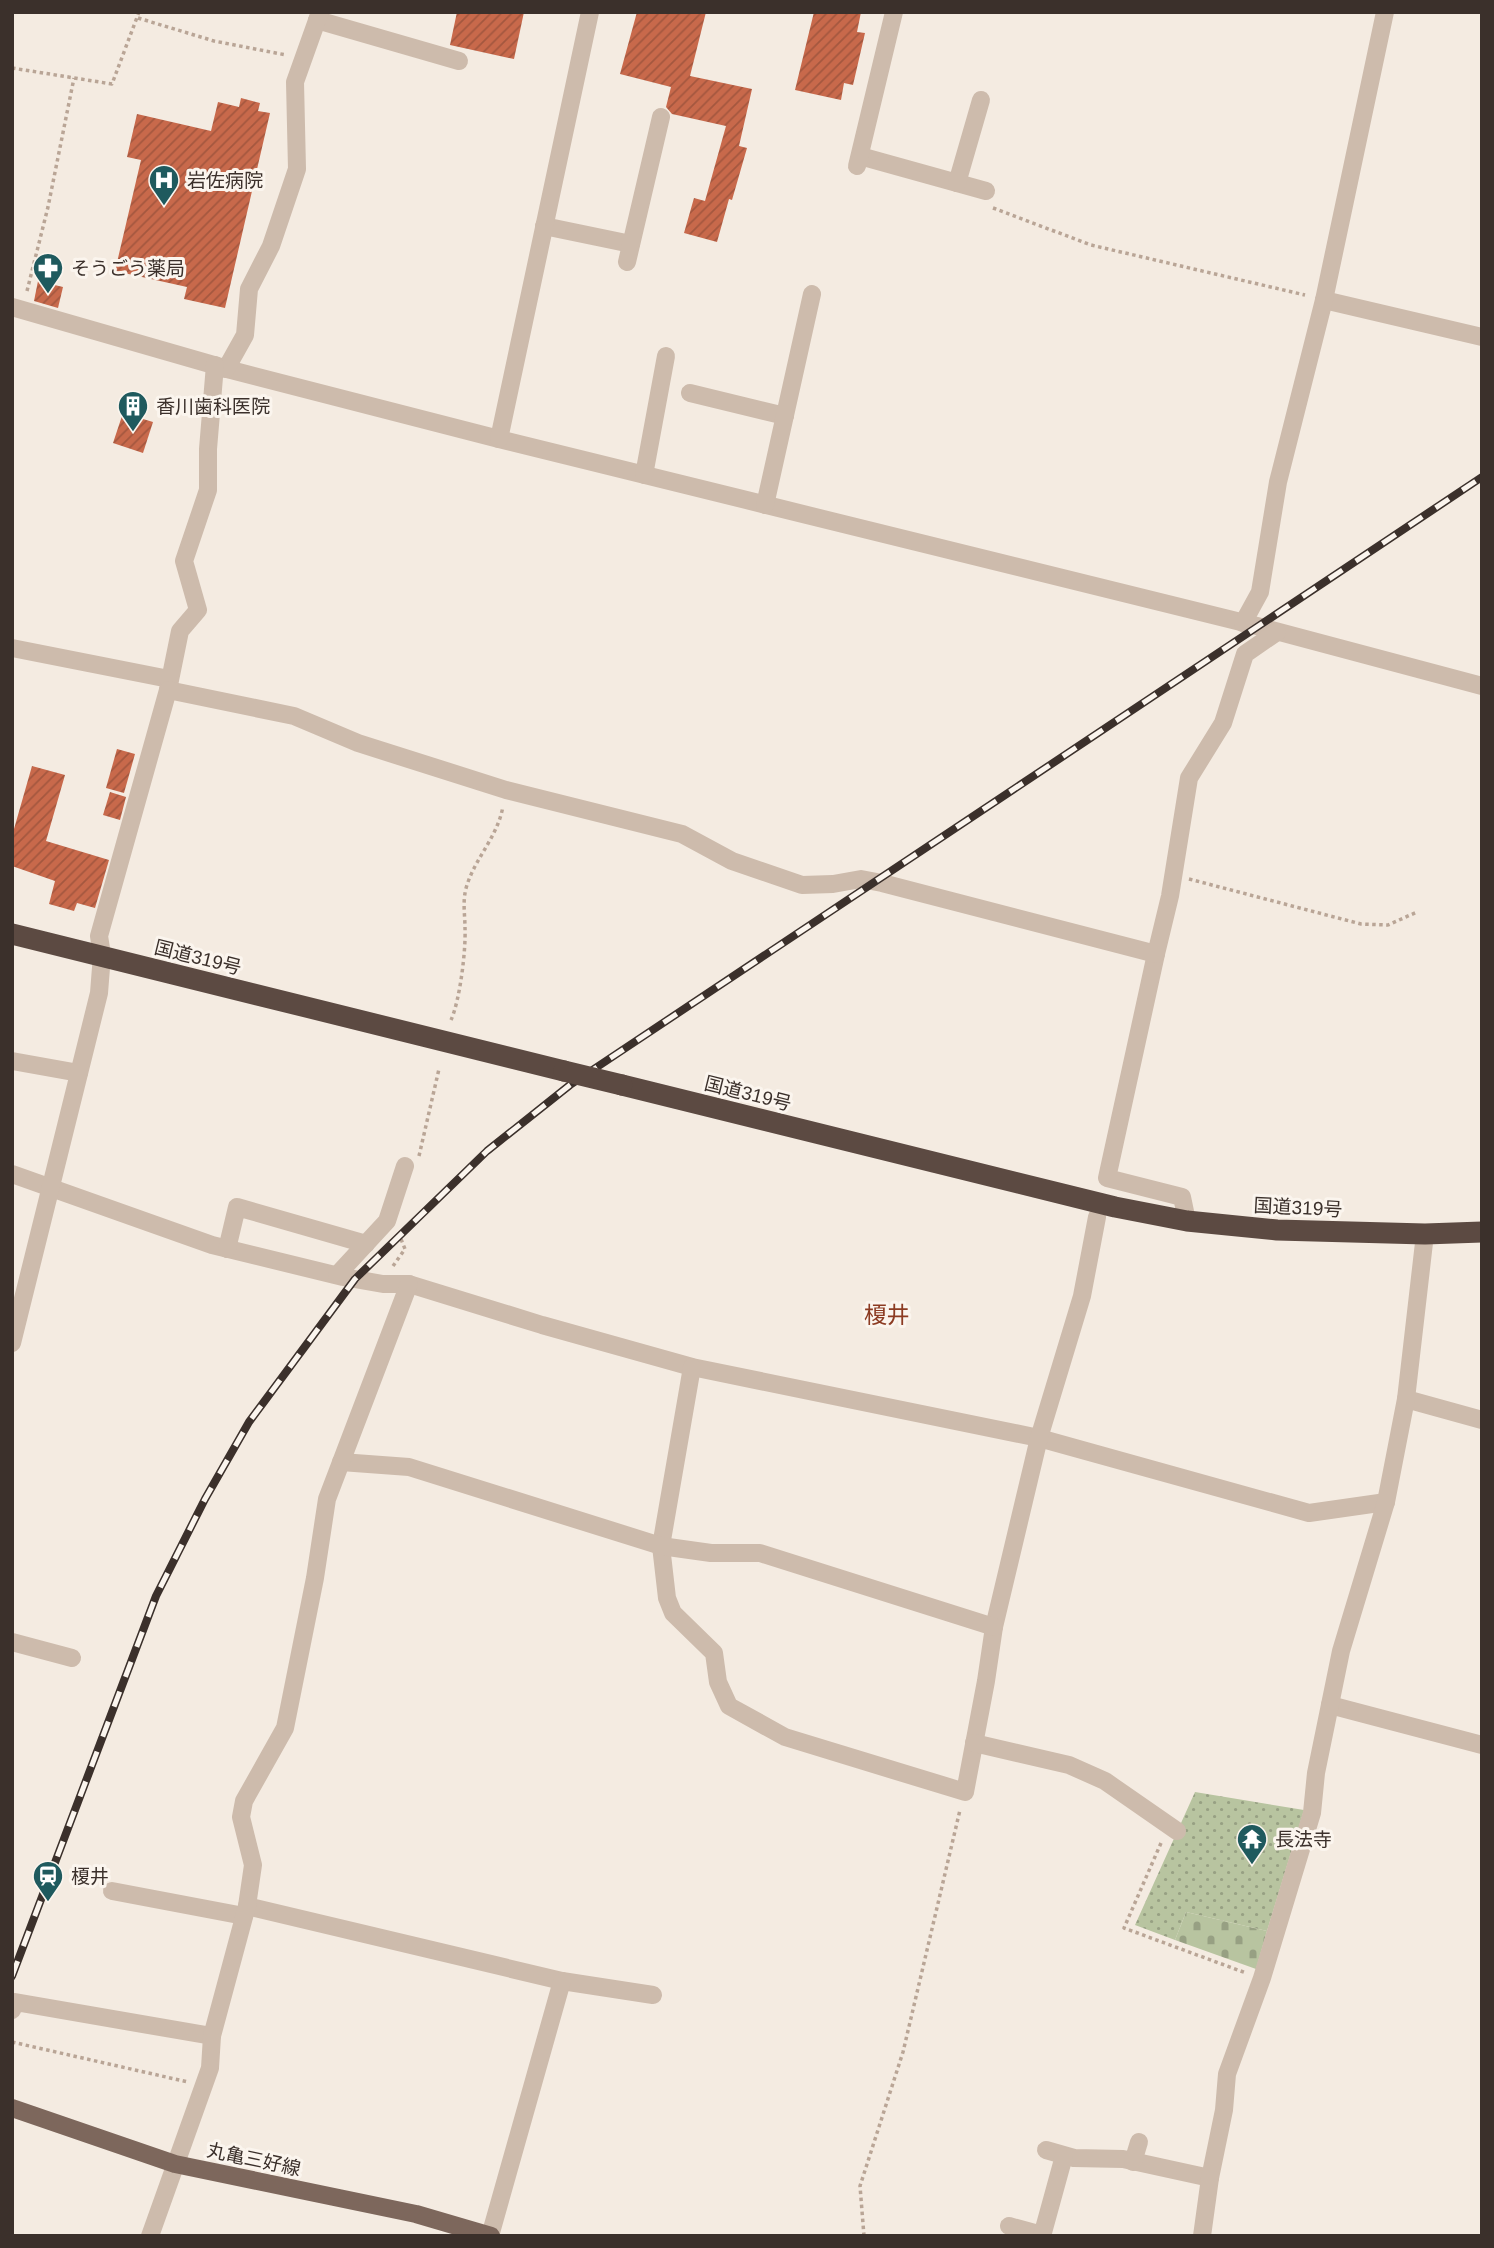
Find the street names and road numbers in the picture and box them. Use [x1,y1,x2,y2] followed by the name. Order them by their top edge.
[152,937,243,978] street label: 国道319号
[702,1073,793,1114] street label: 国道319号
[1253,1195,1343,1220] street label: 国道319号
[205,2139,303,2180] street label: 丸亀三好線

